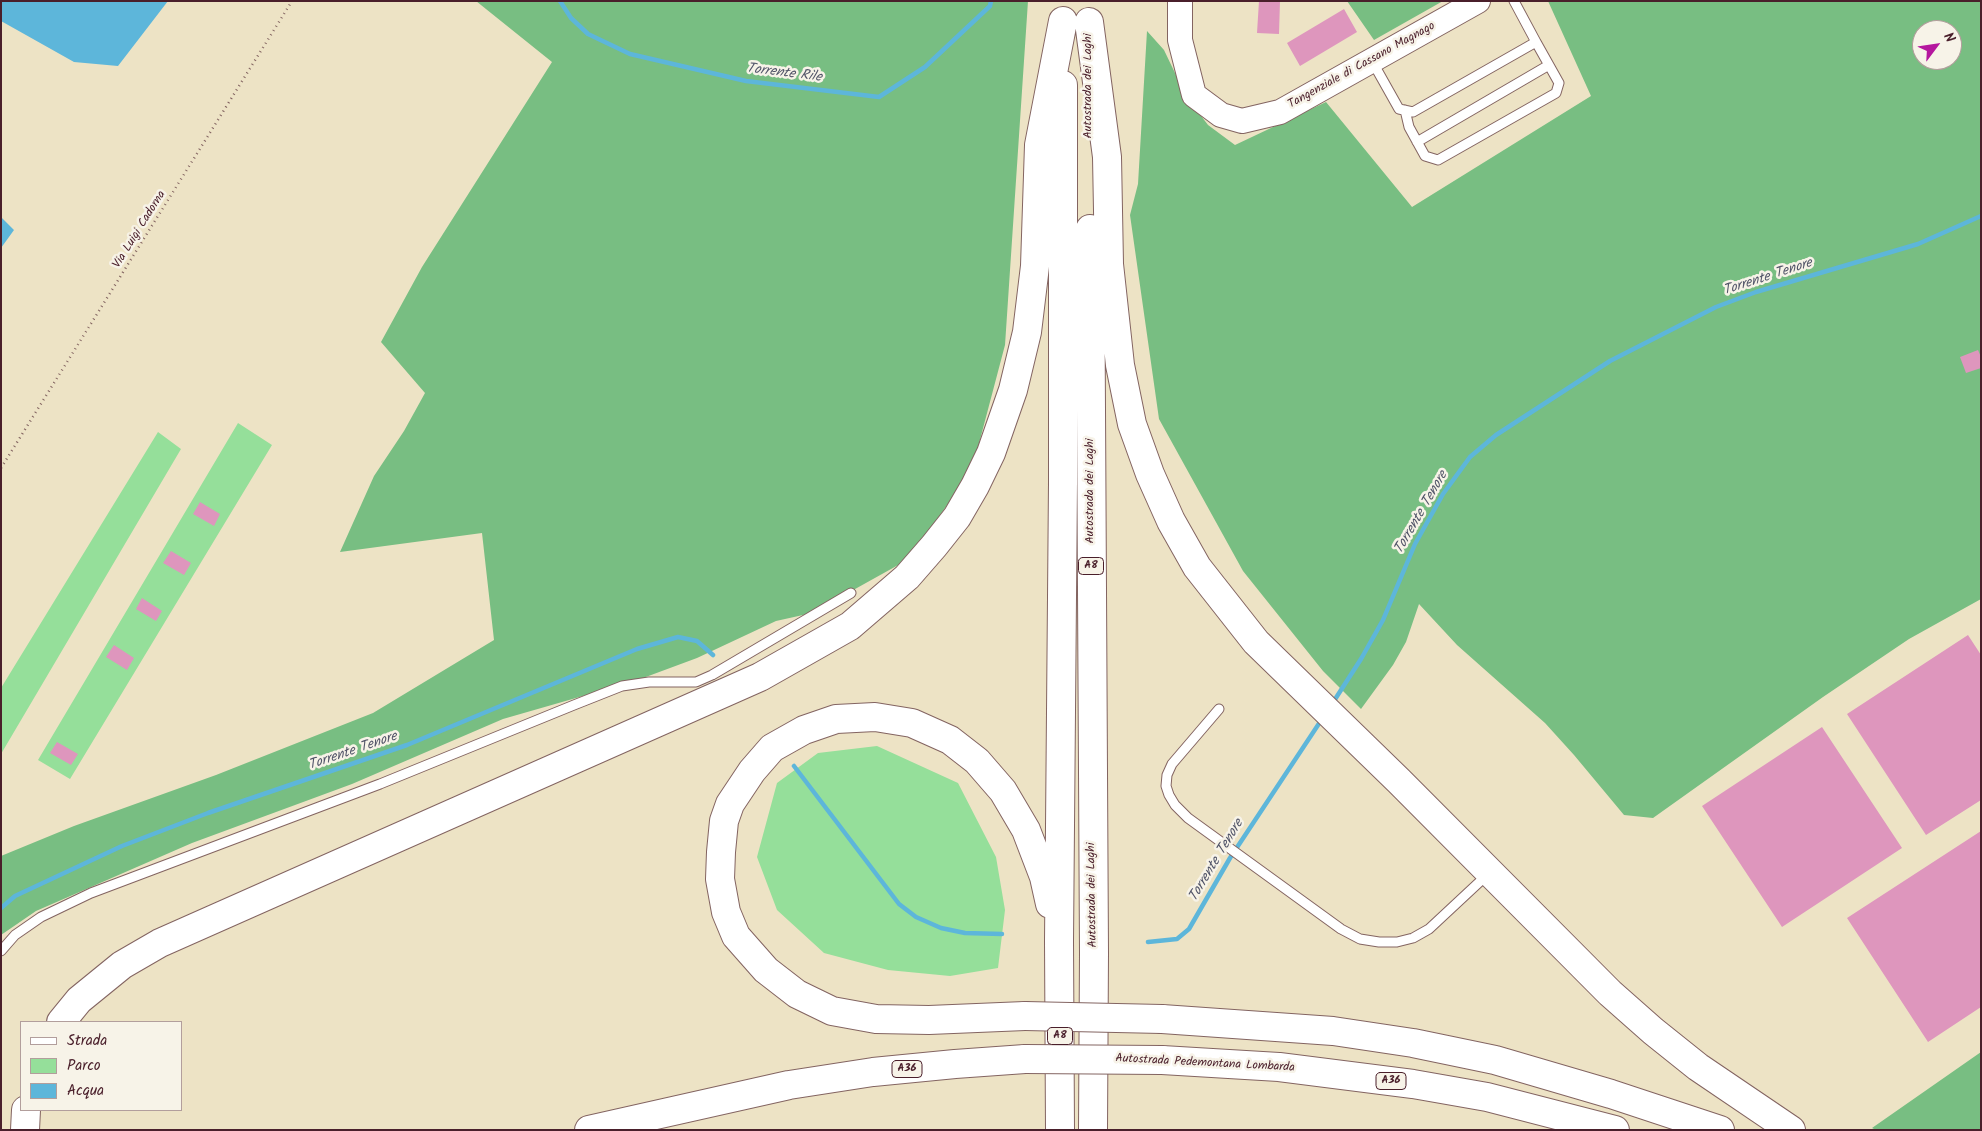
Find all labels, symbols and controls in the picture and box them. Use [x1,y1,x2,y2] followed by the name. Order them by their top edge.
[1286,20,1438,112] street label: Tangenziale di Cassano Magnago
[1912,20,1962,70] north arrow
[1937,28,1961,47] text: N
[1082,33,1096,139] street label: Autostrada dei Laghi
[746,61,822,87] water label: Torrente Rile
[110,189,170,271] street label: Via Luigi Cadorna
[1721,256,1815,300] water label: Torrente Tenore
[1084,438,1098,544] street label: Autostrada dei Laghi
[1392,469,1452,557] water label: Torrente Tenore
[1078,558,1104,574] road number: A8
[306,729,400,775] water label: Torrente Tenore
[1186,817,1248,905] water label: Torrente Tenore
[1085,842,1101,948] street label: Autostrada dei Laghi
[20,1021,182,1111] legend
[1048,1028,1072,1044] road number: A8
[67,1029,107,1053] text: Strada
[1115,1052,1295,1076] street label: Autostrada Pedemontana Lombarda
[67,1054,101,1078] text: Parco
[892,1060,922,1078] road number: A36
[1376,1072,1406,1090] road number: A36
[67,1079,104,1103] text: Acqua

